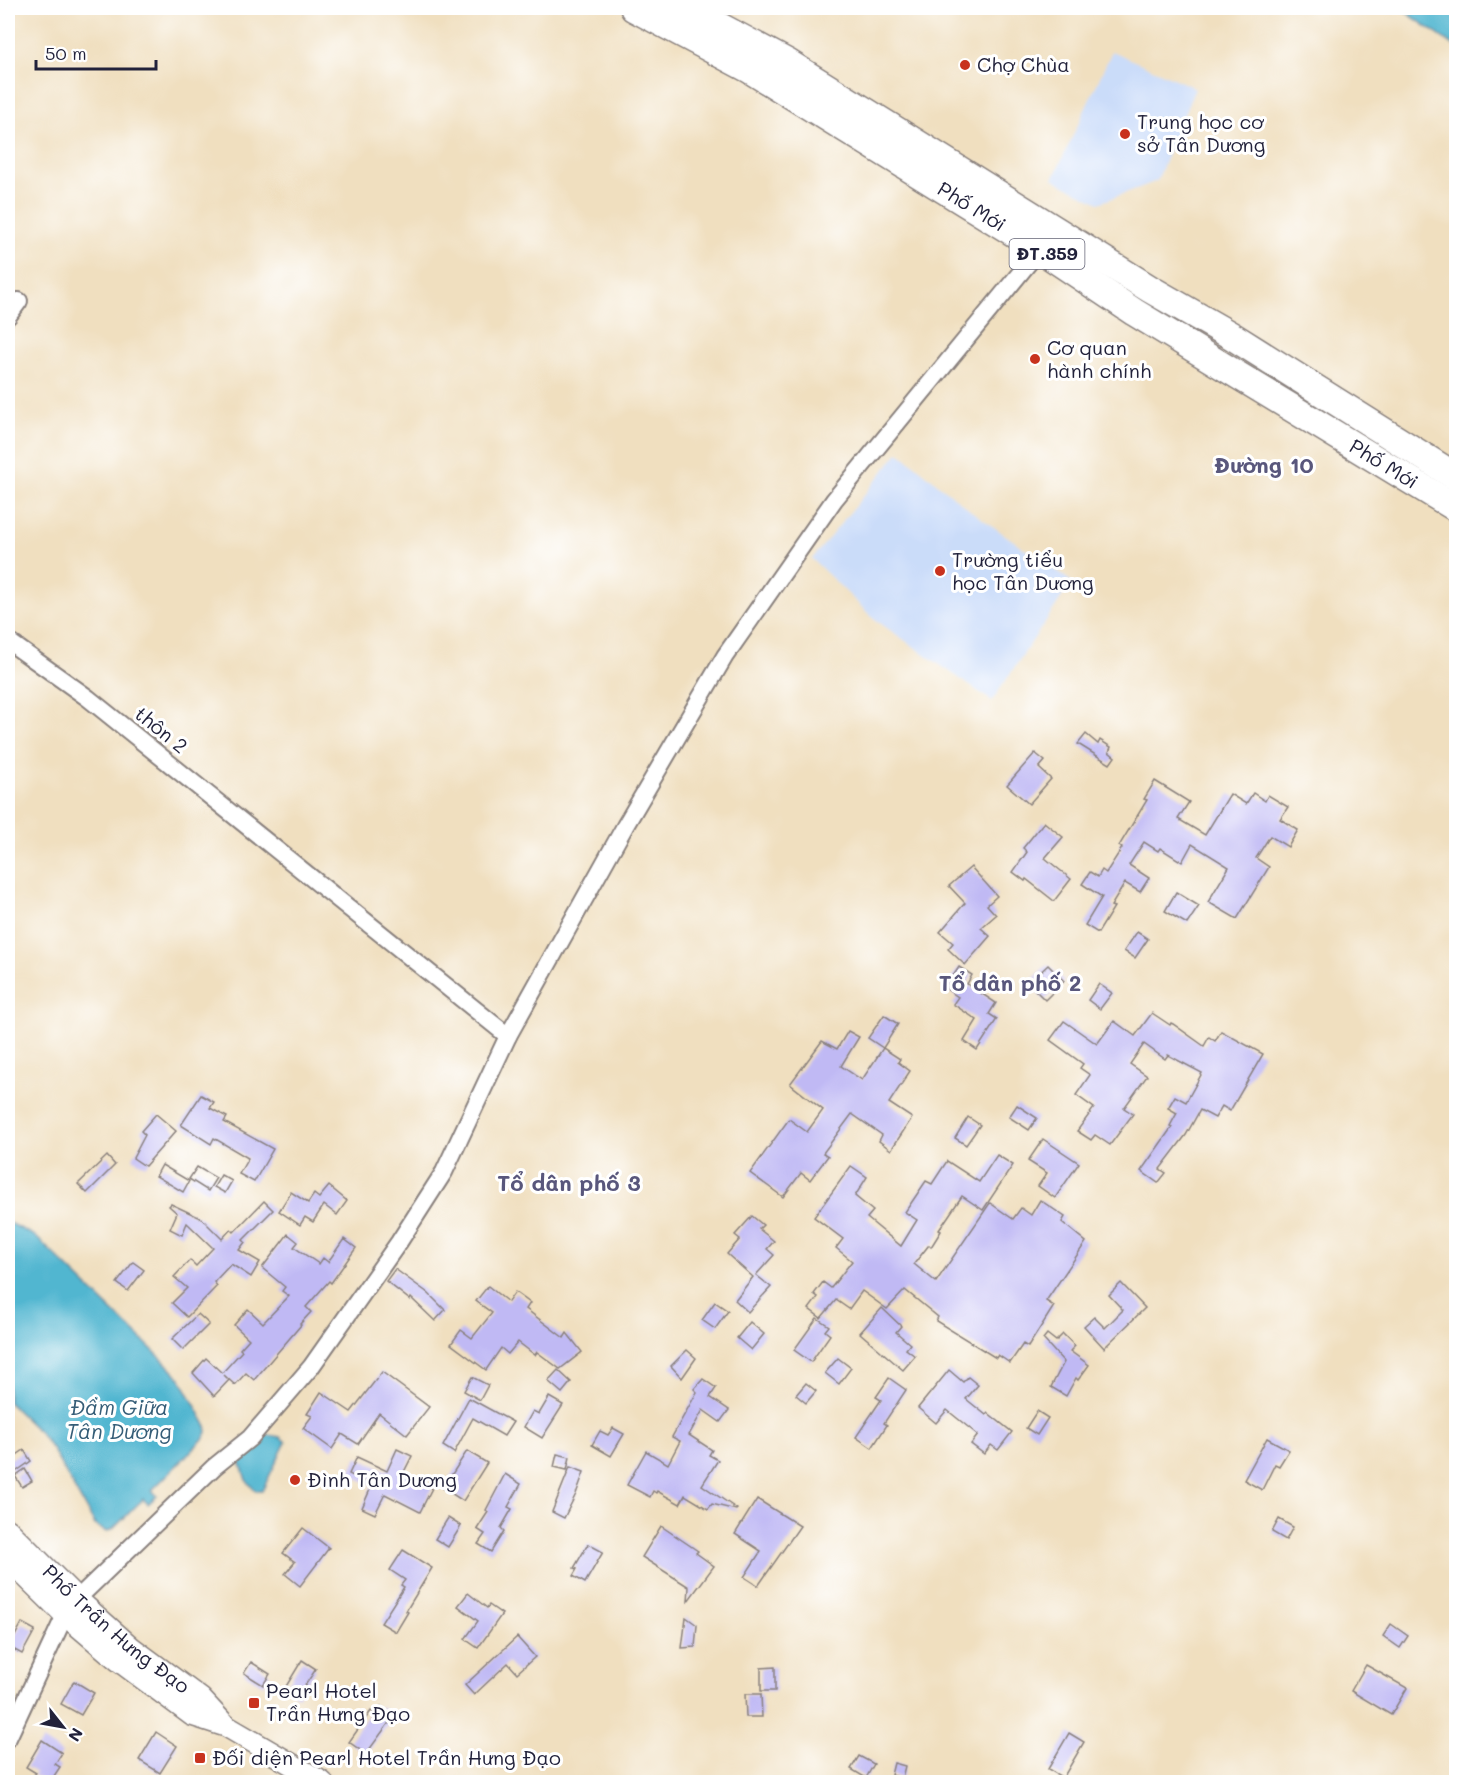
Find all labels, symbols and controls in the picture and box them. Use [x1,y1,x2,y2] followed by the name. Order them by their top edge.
[36,33,156,71] scale bar
[45,41,87,65] text: 50 m
[977,51,1070,77] place label: Chợ Chùa
[958,58,972,72] marker: Chợ Chùa
[1137,108,1265,157] place label: Trung học cơ sở Tân Dương
[1118,127,1132,141] marker: Trung học cơ sở Tân Dương
[933,175,1011,237] street label: Phố Mới
[1010,239,1084,269] road number: ĐT.359
[1047,334,1151,383] place label: Cơ quan hành chính
[1028,352,1042,366] marker: Cơ quan hành chính
[1345,432,1423,494] street label: Phố Mới
[1214,450,1314,479] district label: Đường 10
[952,546,1094,595] place label: Trường tiểu học Tân Dương
[933,564,947,578] marker: Trường tiểu học Tân Dương
[130,700,193,758] street label: thôn 2
[939,968,1081,997] district label: Tổ dân phố 2
[497,1168,641,1197] district label: Tổ dân phố 3
[66,1393,172,1444] water label: Đầm Giữa Tân Dương
[307,1466,457,1492] place label: Đình Tân Dương
[288,1473,302,1487] marker: Đình Tân Dương
[38,1558,196,1699] street label: Phố Trần Hưng Đạo
[266,1677,410,1726] place label: Pearl Hotel Trần Hưng Đạo
[247,1696,261,1710] marker: Pearl Hotel Trần Hưng Đạo
[33,1697,93,1757] north arrow
[64,1724,88,1746] text: N
[212,1744,561,1770] place label: Đối diện Pearl Hotel Trần Hưng Đạo
[193,1751,207,1765] marker: Đối diện Pearl Hotel Trần Hưng Đạo

